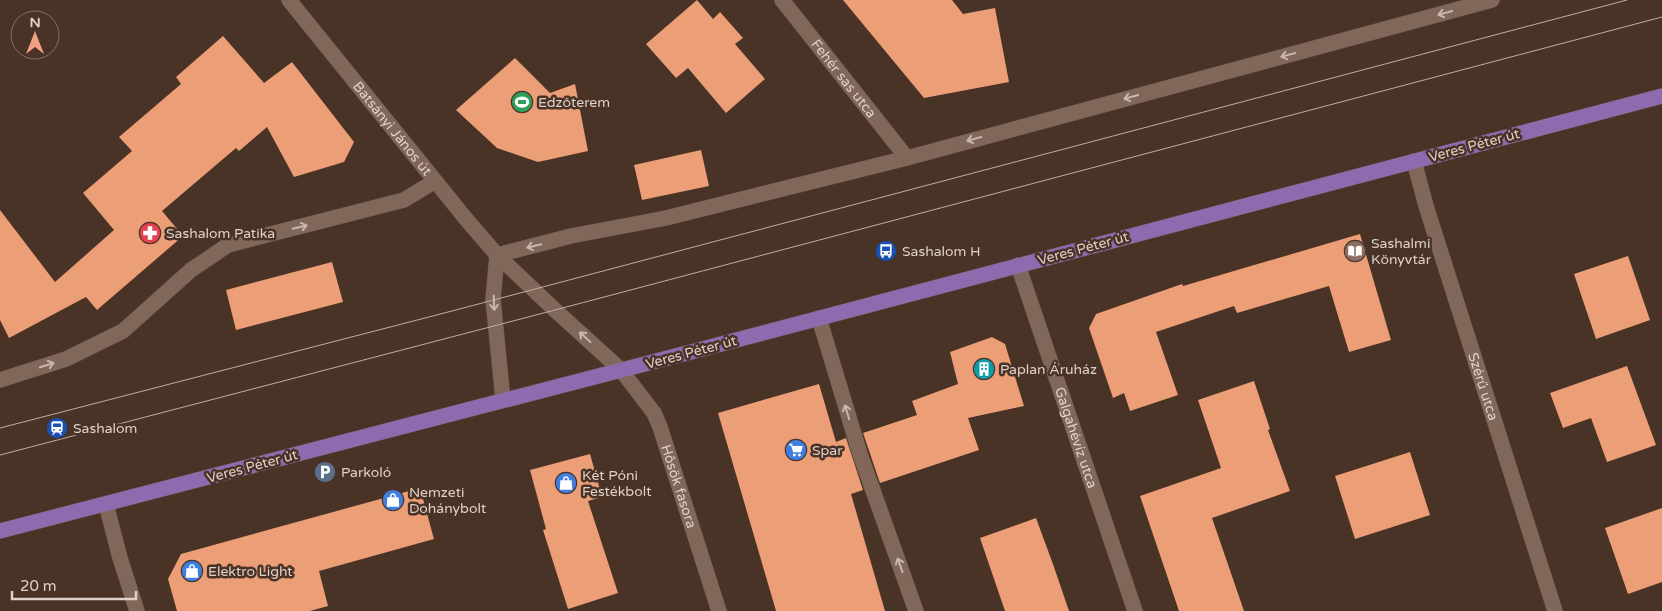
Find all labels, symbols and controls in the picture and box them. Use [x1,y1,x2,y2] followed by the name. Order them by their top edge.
[1437,8,1453,18] one-way arrow
[10,10,60,60] north arrow
[29,14,41,31] text: N
[807,36,880,121] street label: Fehér sas utca
[1280,51,1296,60] one-way arrow
[349,78,436,180] street label: Batsányi János út
[510,90,534,114] sports icon: Edzőterem
[1123,93,1139,102] one-way arrow
[538,94,610,111] place label: Edzőterem
[1427,125,1522,166] street label: Veres Péter út
[966,135,982,145] one-way arrow
[138,221,162,245] pharmacy icon: Sashalom Patika
[292,222,308,231] one-way arrow
[166,225,275,242] place label: Sashalom Patika
[1036,228,1131,269] street label: Veres Péter út
[1371,235,1432,268] place label: Sashalmi Könyvtár
[874,239,898,263] bus stop icon: Sashalom H
[1343,239,1367,263] library icon: Sashalmi Könyvtár
[526,242,542,251] one-way arrow
[902,243,981,260] place label: Sashalom H
[489,295,498,311] one-way arrow
[579,331,592,343] one-way arrow
[644,332,739,373] street label: Veres Péter út
[1464,351,1502,423] street label: Szérű utca
[972,357,996,381] building icon: Paplan Áruház
[38,360,54,370] one-way arrow
[1000,361,1097,378] place label: Paplan Áruház
[1051,385,1101,490] street label: Galgahévíz utca
[842,404,851,420] one-way arrow
[45,416,69,440] station icon: Sashalom
[73,420,137,437] place label: Sashalom
[784,438,808,462] supermarket icon: Spar
[812,442,843,459] place label: Spar
[657,443,700,531] street label: Hősök fasora
[205,446,300,487] street label: Veres Péter út
[313,460,337,484] parking icon: Parkoló
[341,464,391,481] place label: Parkoló
[582,467,652,500] place label: Két Póni Festékbolt
[554,471,578,495] shop icon: Két Póni Festékbolt
[409,484,487,517] place label: Nemzeti Dohánybolt
[381,488,405,512] shop icon: Nemzeti Dohánybolt
[895,558,904,573] one-way arrow
[180,559,204,583] shop icon: Elektro Light
[208,563,293,580] place label: Elektro Light
[12,568,136,600] scale bar
[20,577,57,595] text: 20 m

